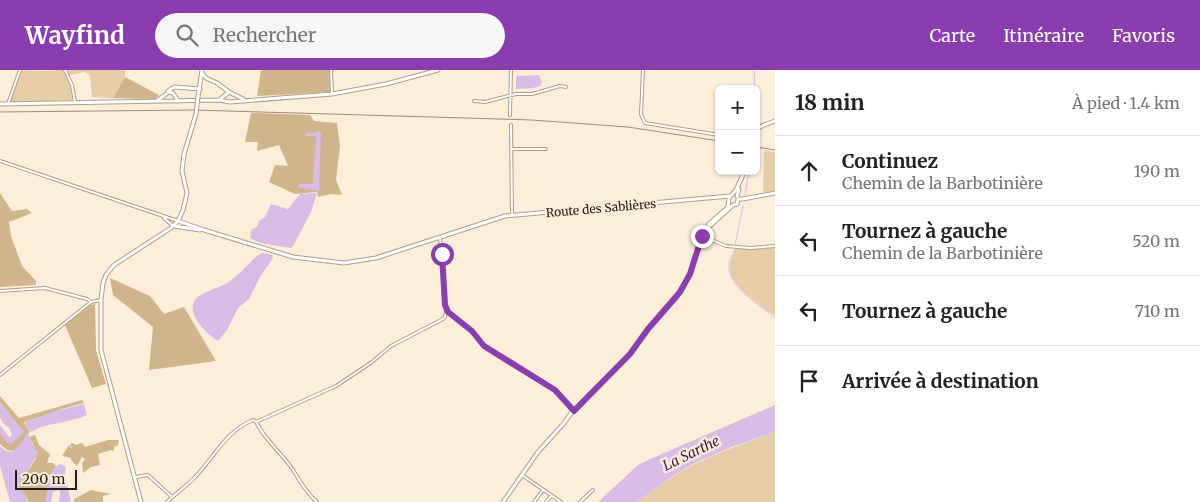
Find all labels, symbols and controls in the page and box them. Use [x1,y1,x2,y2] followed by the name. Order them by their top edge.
[155,13,505,58] search box
[25,20,125,51] text: Wayfind
[173,21,201,49] icon: search
[213,23,316,47] text: Rechercher
[929,24,975,47] text: Carte
[1003,24,1084,47] text: Itinéraire
[1112,24,1175,47] text: Favoris
[715,85,760,175] map controls
[715,85,760,130] button: +
[795,89,865,116] text: 18 min
[1072,93,1180,113] text: À pied · 1.4 km
[715,130,760,175] button: −
[842,149,938,173] text: Continuez
[795,157,823,185] icon: ahead
[1134,161,1180,181] text: 190 m
[842,173,1043,193] text: Chemin de la Barbotinière
[545,196,657,220] street label: Route des Sablières
[842,219,1007,243] text: Tournez à gauche
[691,225,714,248] route end
[795,227,823,255] icon: left
[1132,231,1180,251] text: 520 m
[431,243,454,266] route start
[842,243,1043,263] text: Chemin de la Barbotinière
[795,297,823,325] icon: left
[842,299,1007,323] text: Tournez à gauche
[1135,301,1180,321] text: 710 m
[795,367,823,395] icon: arrive
[842,369,1039,393] text: Arrivée à destination
[660,432,722,474] water label: La Sarthe
[15,467,78,490] scale bar
[22,470,65,488] text: 200 m

